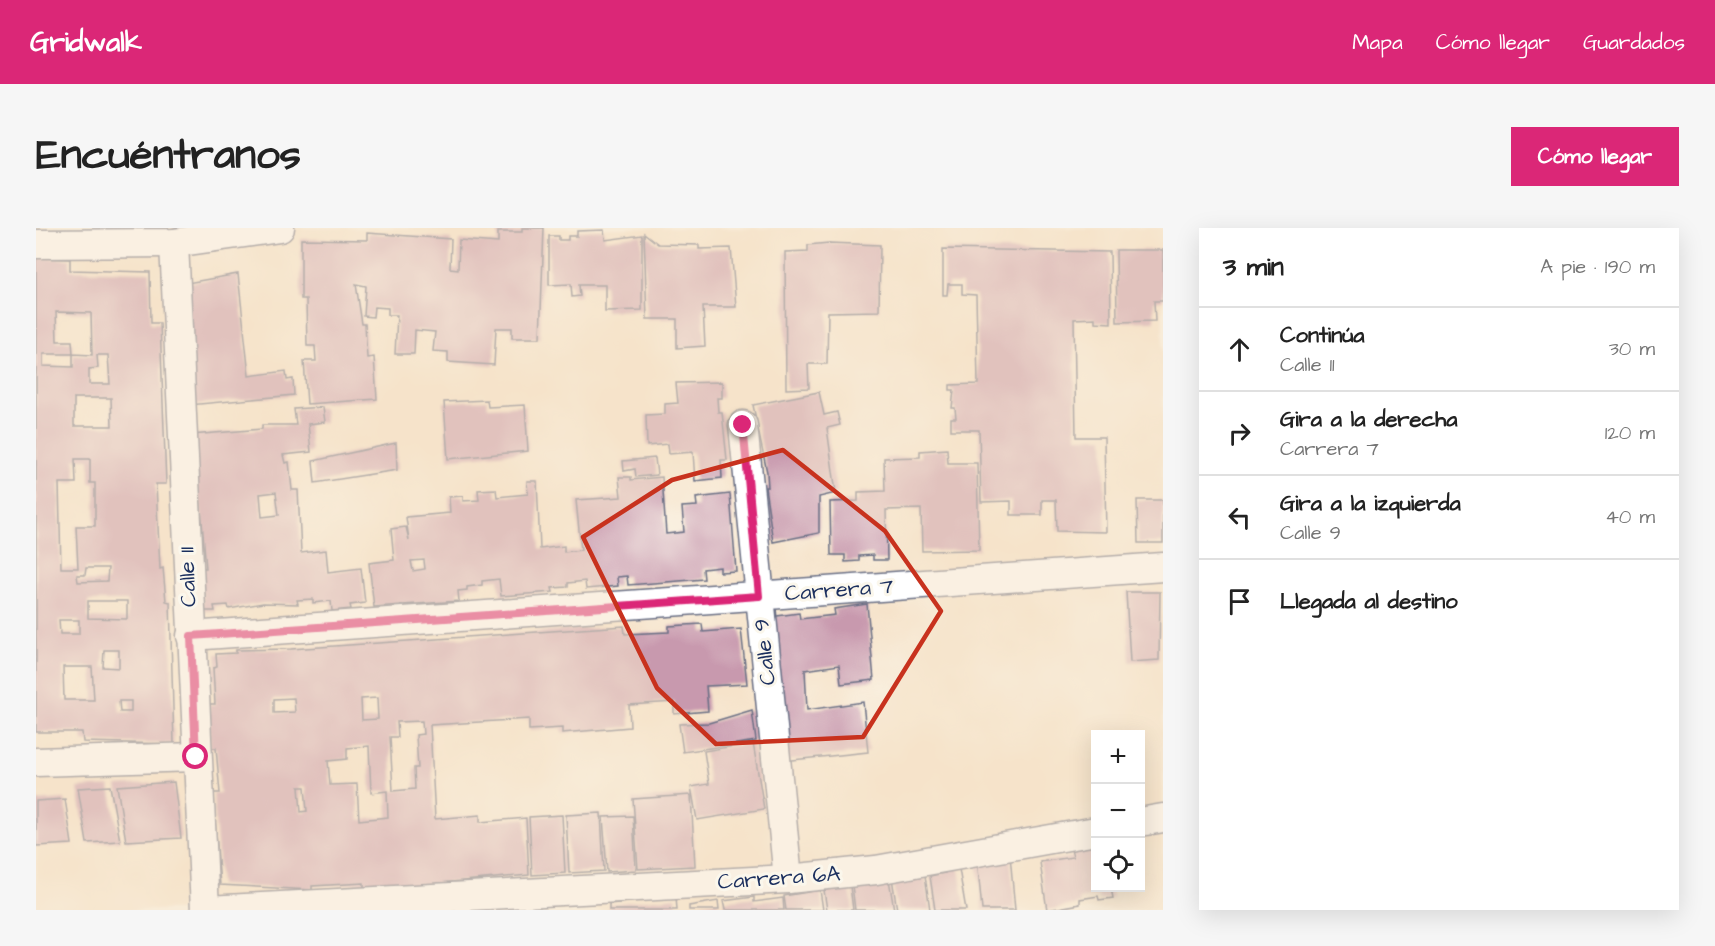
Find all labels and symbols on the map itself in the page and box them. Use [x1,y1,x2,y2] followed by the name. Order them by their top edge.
[729,411,755,437] route end
[171,546,205,608] street label: Calle 11
[784,571,895,609] street label: Carrera 7
[746,617,784,687] street label: Calle 9
[182,743,208,769] route start
[717,858,841,898] street label: Carrera 6A

